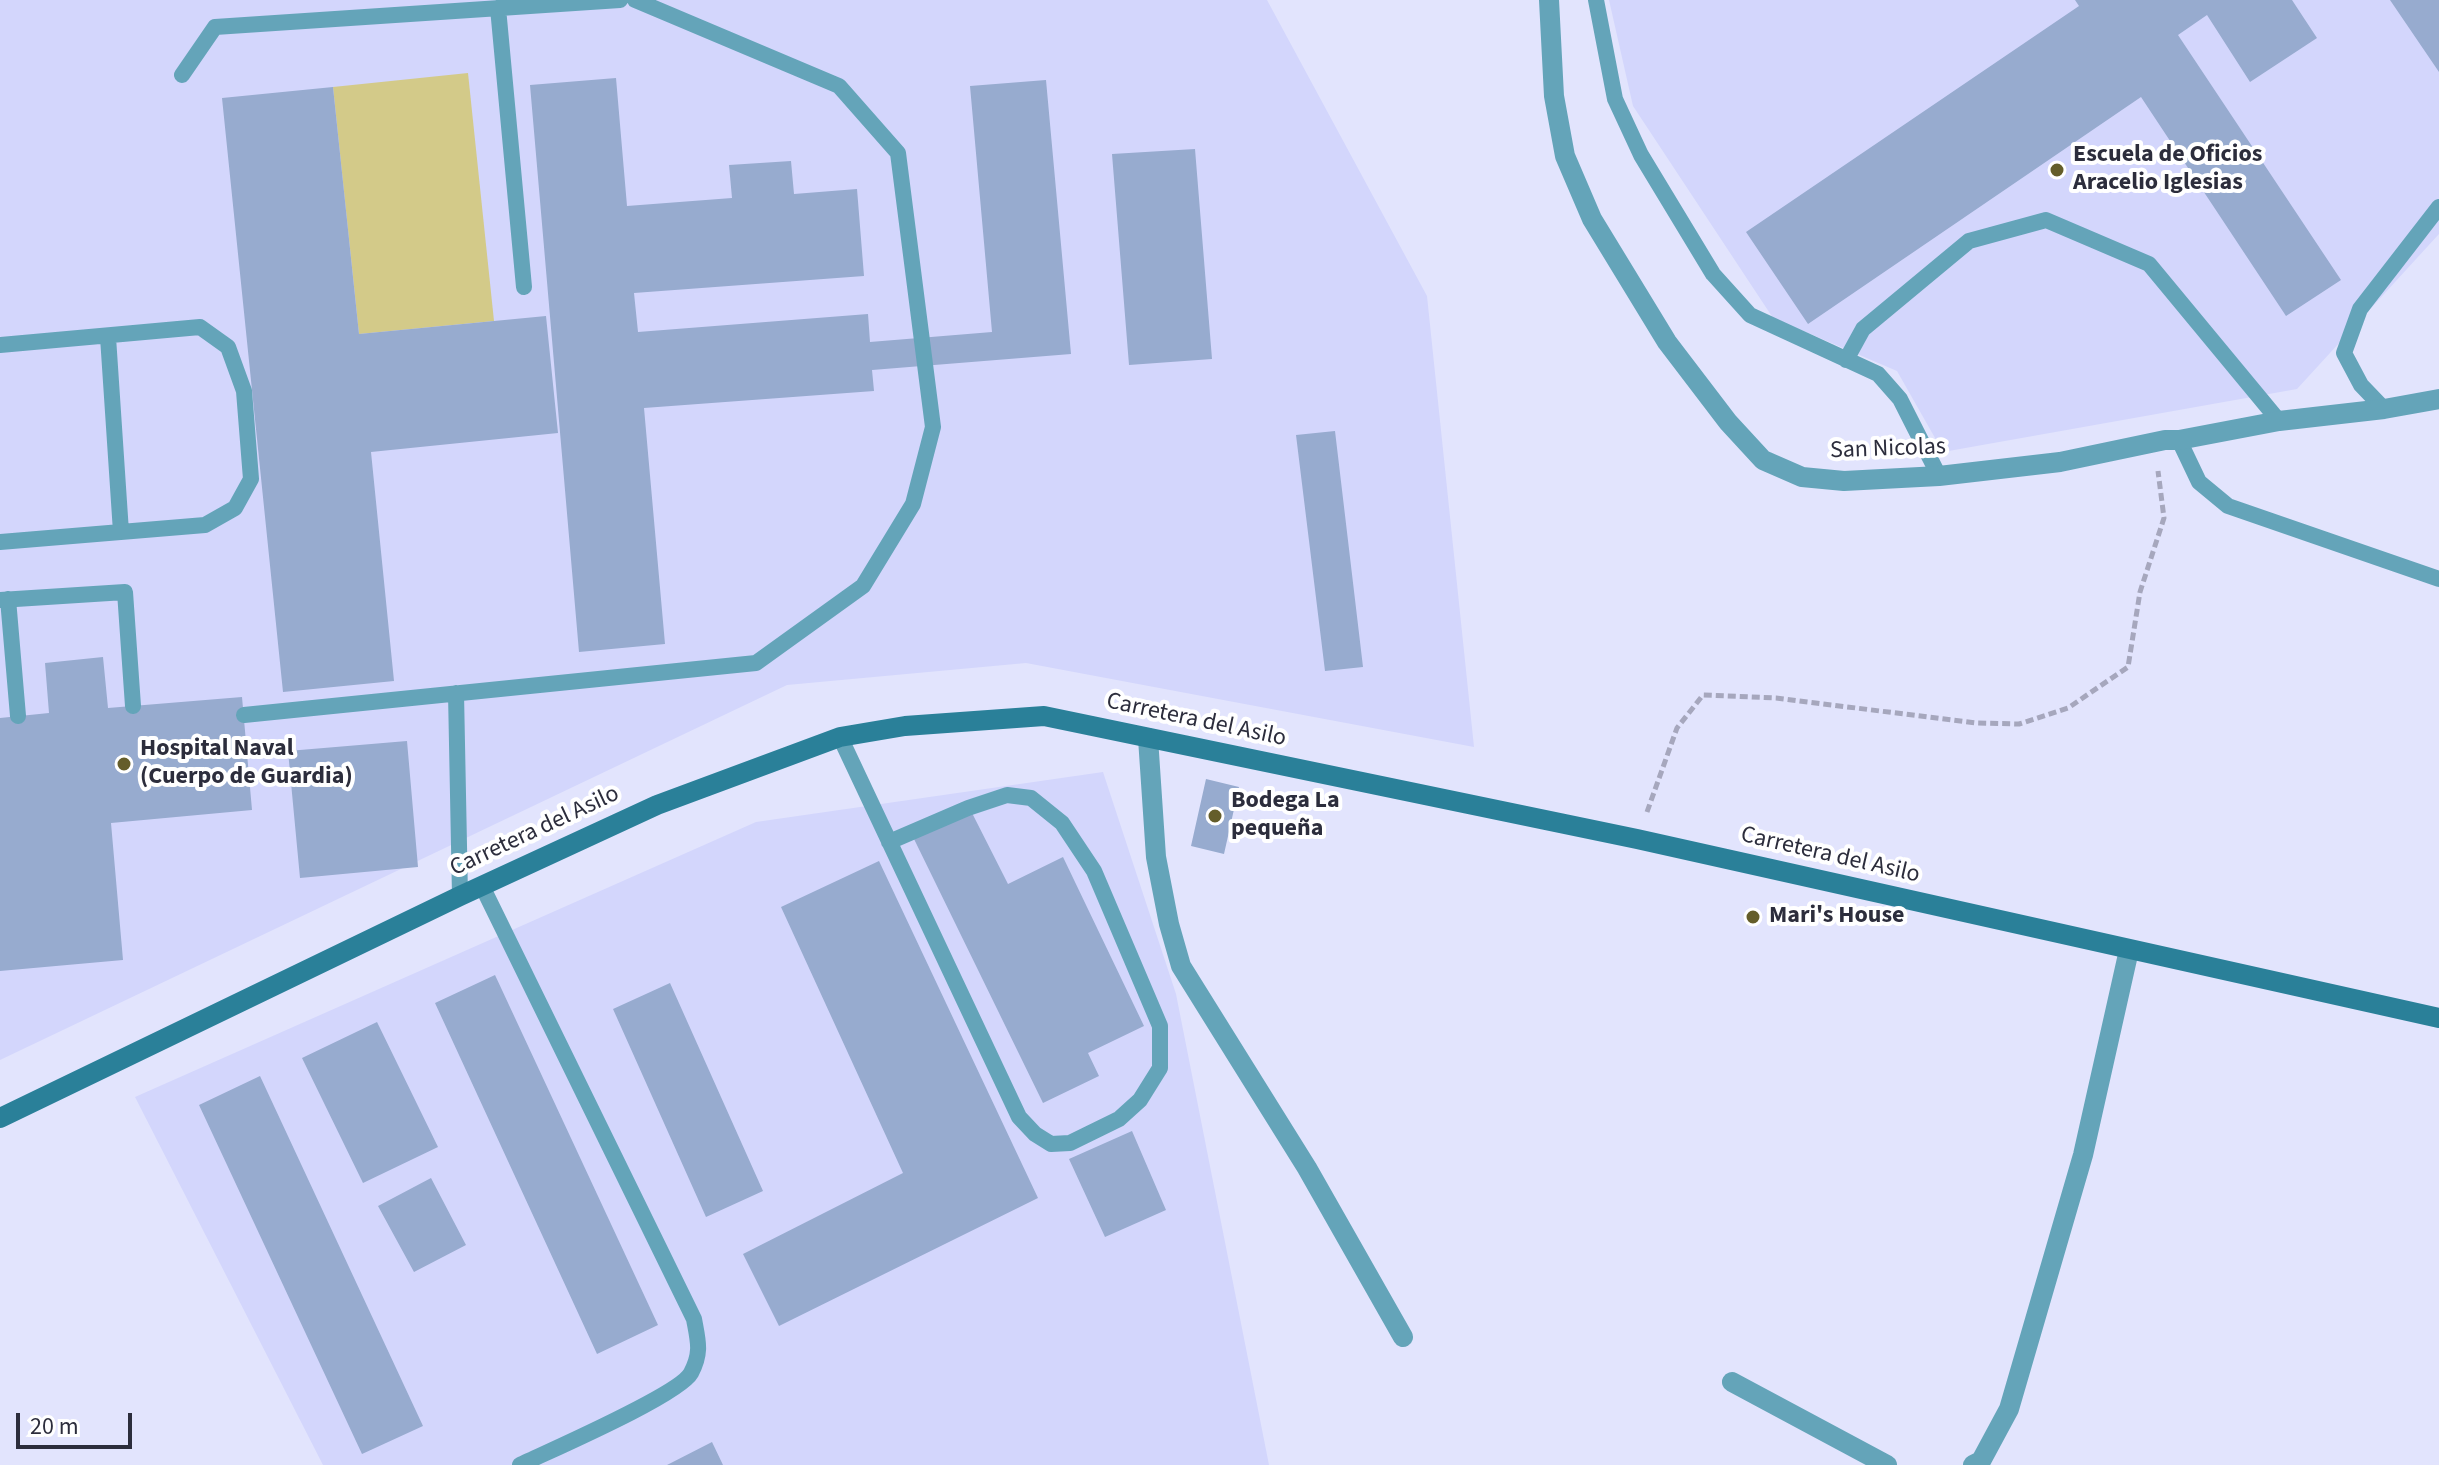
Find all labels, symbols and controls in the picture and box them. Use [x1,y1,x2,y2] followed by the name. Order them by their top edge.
[2073,142,2262,198] place label: Escuela de Oficios Aracelio Iglesias
[2048,161,2066,179] marker: Escuela de Oficios Aracelio Iglesias
[1830,434,1946,466] street label: San Nicolas
[1103,688,1289,754] street label: Carretera del Asilo
[140,736,353,792] place label: Hospital Naval (Cuerpo de Guardia)
[115,755,133,773] marker: Hospital Naval (Cuerpo de Guardia)
[446,780,624,884] street label: Carretera del Asilo
[1231,788,1340,844] place label: Bodega La pequeña
[1206,807,1224,825] marker: Bodega La pequeña
[1738,821,1922,891] street label: Carretera del Asilo
[1769,903,1904,931] place label: Mari's House
[1744,908,1762,926] marker: Mari's House
[20,1397,136,1447] scale bar
[30,1409,79,1444] text: 20 m

